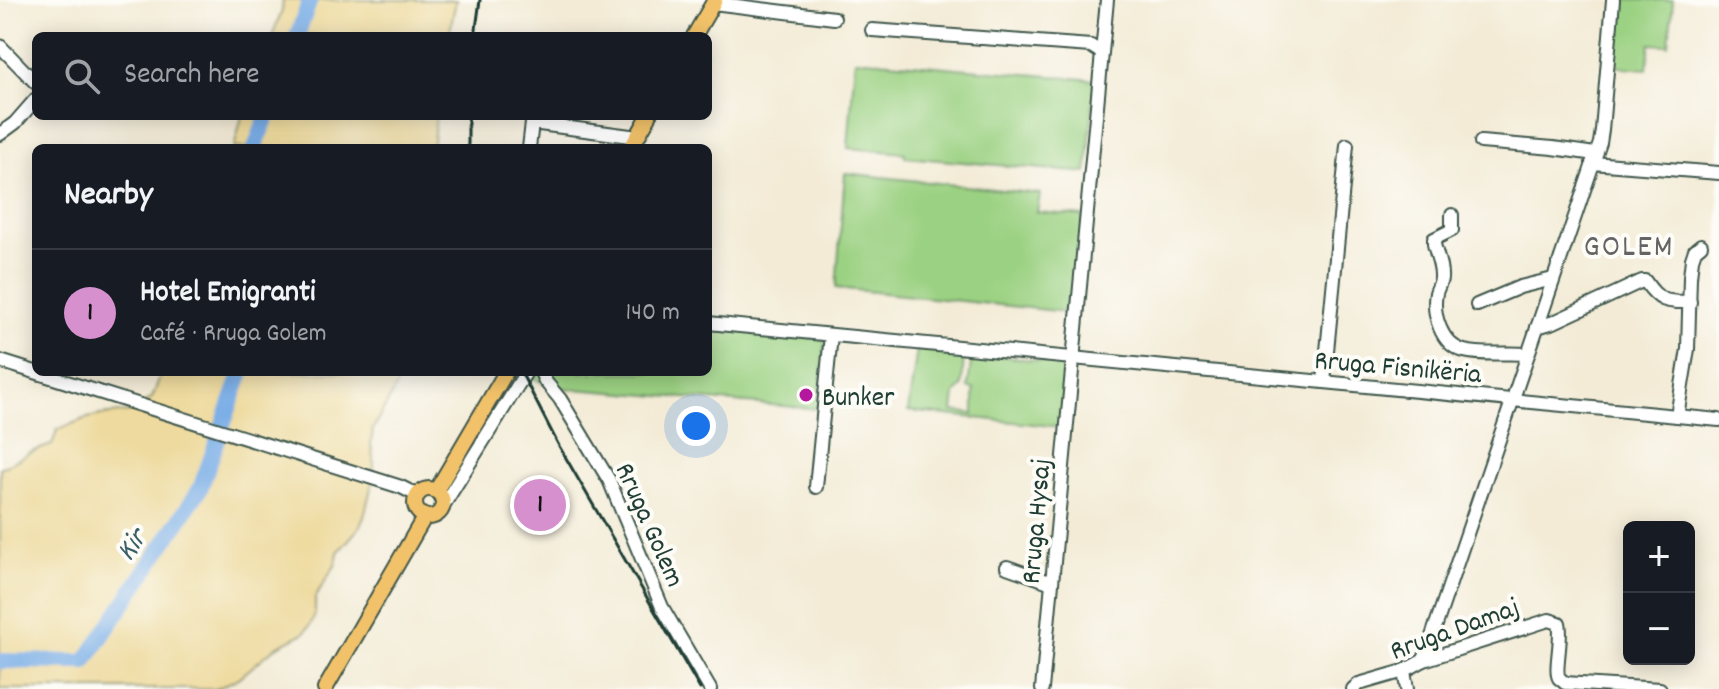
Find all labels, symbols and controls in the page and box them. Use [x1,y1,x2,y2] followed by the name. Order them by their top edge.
[32,32,712,120] search box
[60,54,104,98] icon: search
[124,55,260,98] text: Search here
[64,172,153,221] text: Nearby
[1584,226,1674,272] district label: GOLEM
[140,273,315,316] text: Hotel Emigranti
[87,295,93,332] text: 1
[626,295,680,332] text: 140 m
[140,316,327,353] text: Café · Rruga Golem
[1312,343,1484,397] street label: Rruga Fisnikëria
[822,380,895,420] place label: Bunker
[797,386,815,404] marker: Bunker
[676,406,716,446] your location
[602,457,693,595] street label: Rruga Golem
[1014,457,1064,586] street label: Rruga Hysaj
[514,475,566,535] pin: 1
[107,519,162,571] water label: Kir
[1623,521,1695,665] map controls
[1623,521,1695,593] button: +
[1385,590,1526,674] street label: Rruga Damaj
[1623,593,1695,665] button: −

